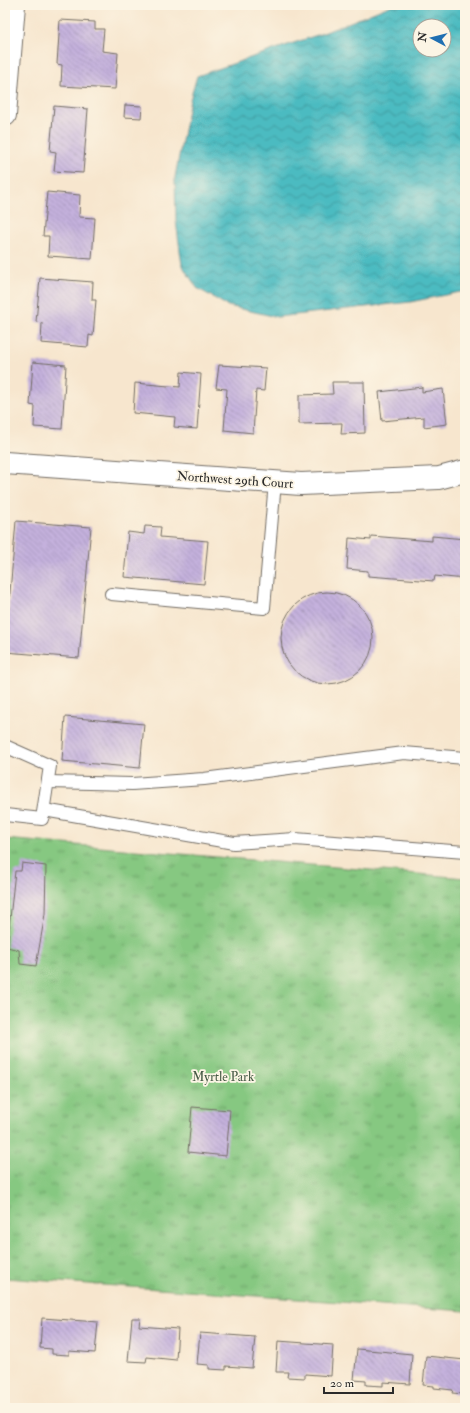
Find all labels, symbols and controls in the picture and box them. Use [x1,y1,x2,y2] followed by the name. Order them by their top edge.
[412,18,452,58] north arrow
[415,30,430,44] text: N
[176,468,294,492] street label: Northwest 29th Court
[192,1069,255,1086] park label: Myrtle Park
[324,1369,393,1395] scale bar
[330,1376,355,1391] text: 20 m

